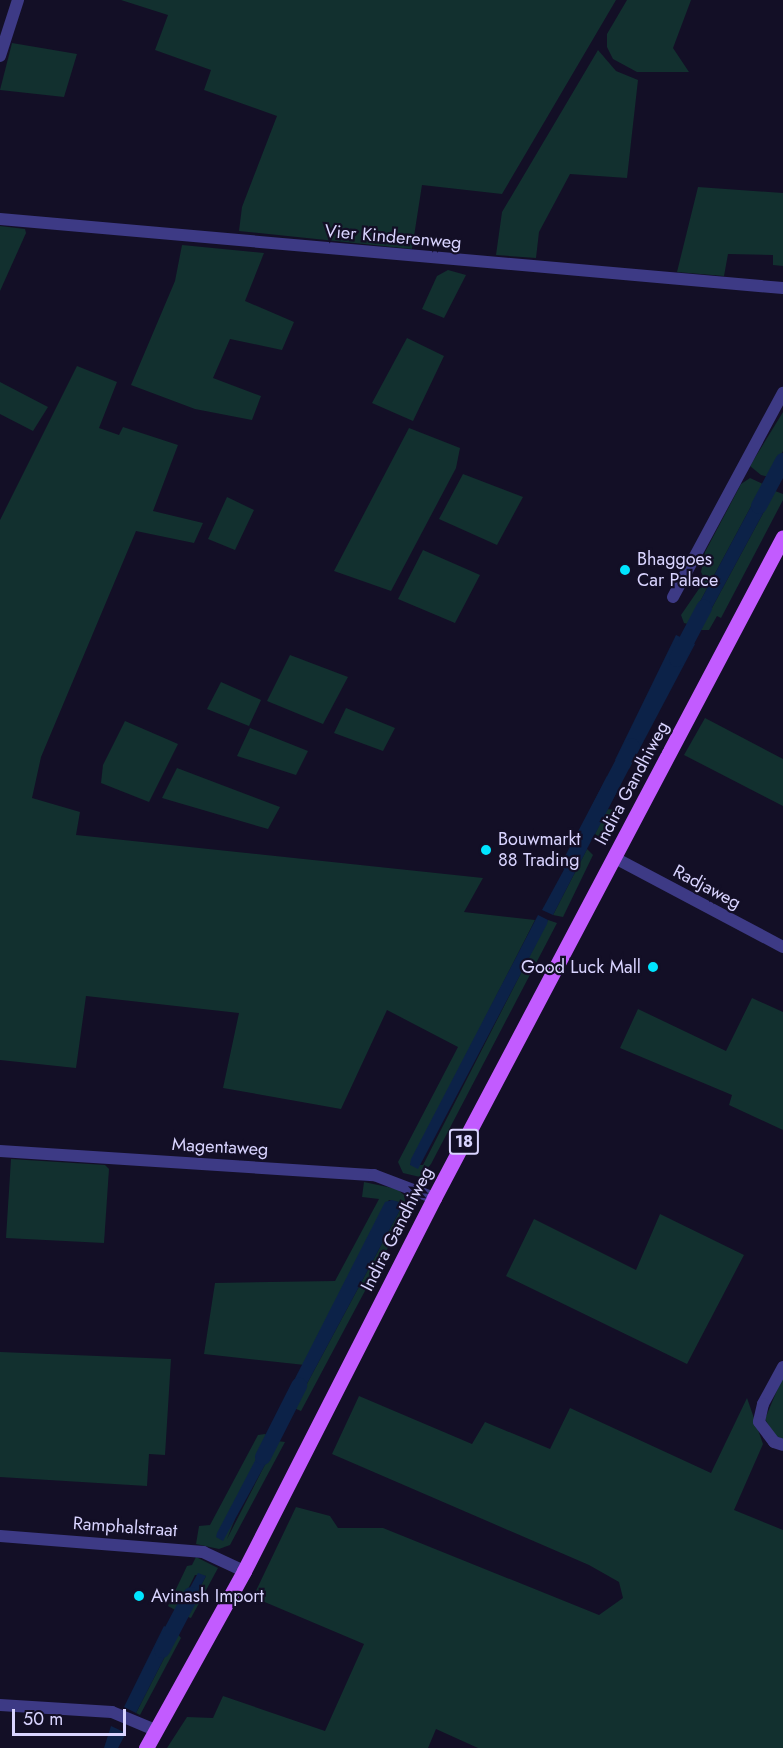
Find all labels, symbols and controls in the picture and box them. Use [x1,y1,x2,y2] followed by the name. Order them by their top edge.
[324,220,462,254] street label: Vier Kinderenweg
[637,549,718,592] place label: Bhaggoes Car Palace
[618,563,632,577] marker: Bhaggoes Car Palace
[590,717,674,849] street label: Indira Gandhiweg
[498,829,581,872] place label: Bouwmarkt 88 Trading
[479,843,493,857] marker: Bouwmarkt 88 Trading
[669,860,745,914] street label: Radjaweg
[521,956,641,978] place label: Good Luck Mall
[646,960,660,974] marker: Good Luck Mall
[448,1129,480,1155] road number: 18
[171,1134,269,1160] street label: Magentaweg
[356,1163,438,1295] street label: Indira Gandhiweg
[72,1513,178,1541] street label: Ramphalstraat
[151,1585,264,1607] place label: Avinash Import
[132,1589,146,1603] marker: Avinash Import
[15,1697,129,1735] scale bar
[23,1706,63,1732] text: 50 m

